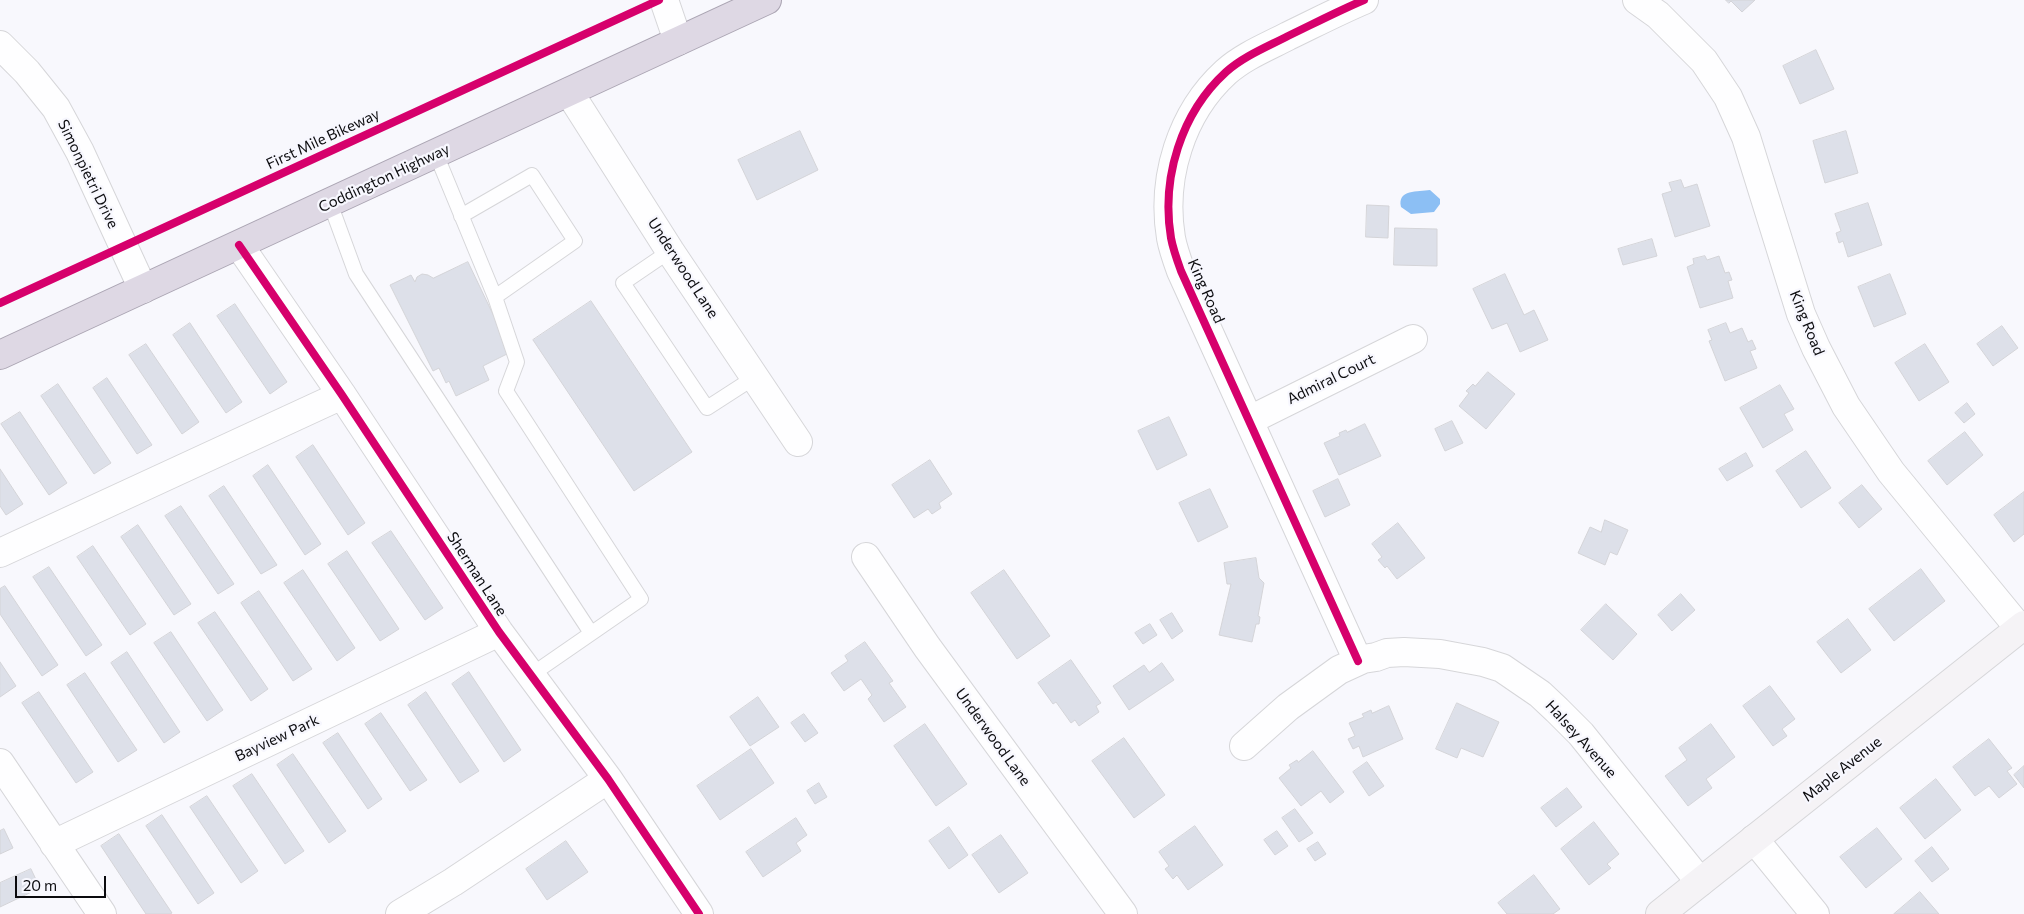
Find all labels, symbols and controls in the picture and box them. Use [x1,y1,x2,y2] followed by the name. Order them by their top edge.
[263,105,383,173] street label: First Mile Bikeway
[54,117,122,231] street label: Simonpietri Drive
[316,140,452,216] street label: Coddington Highway
[644,214,722,322] street label: Underwood Lane
[1184,256,1228,326] street label: King Road
[1786,288,1828,358] street label: King Road
[1284,350,1378,408] street label: Admiral Court
[443,529,511,619] street label: Sherman Lane
[952,685,1034,789] street label: Underwood Lane
[1541,697,1621,781] street label: Halsey Avenue
[232,711,322,765] street label: Bayview Park
[1799,733,1885,805] street label: Maple Avenue
[18,866,109,898] scale bar
[23,876,57,894] text: 20 m

